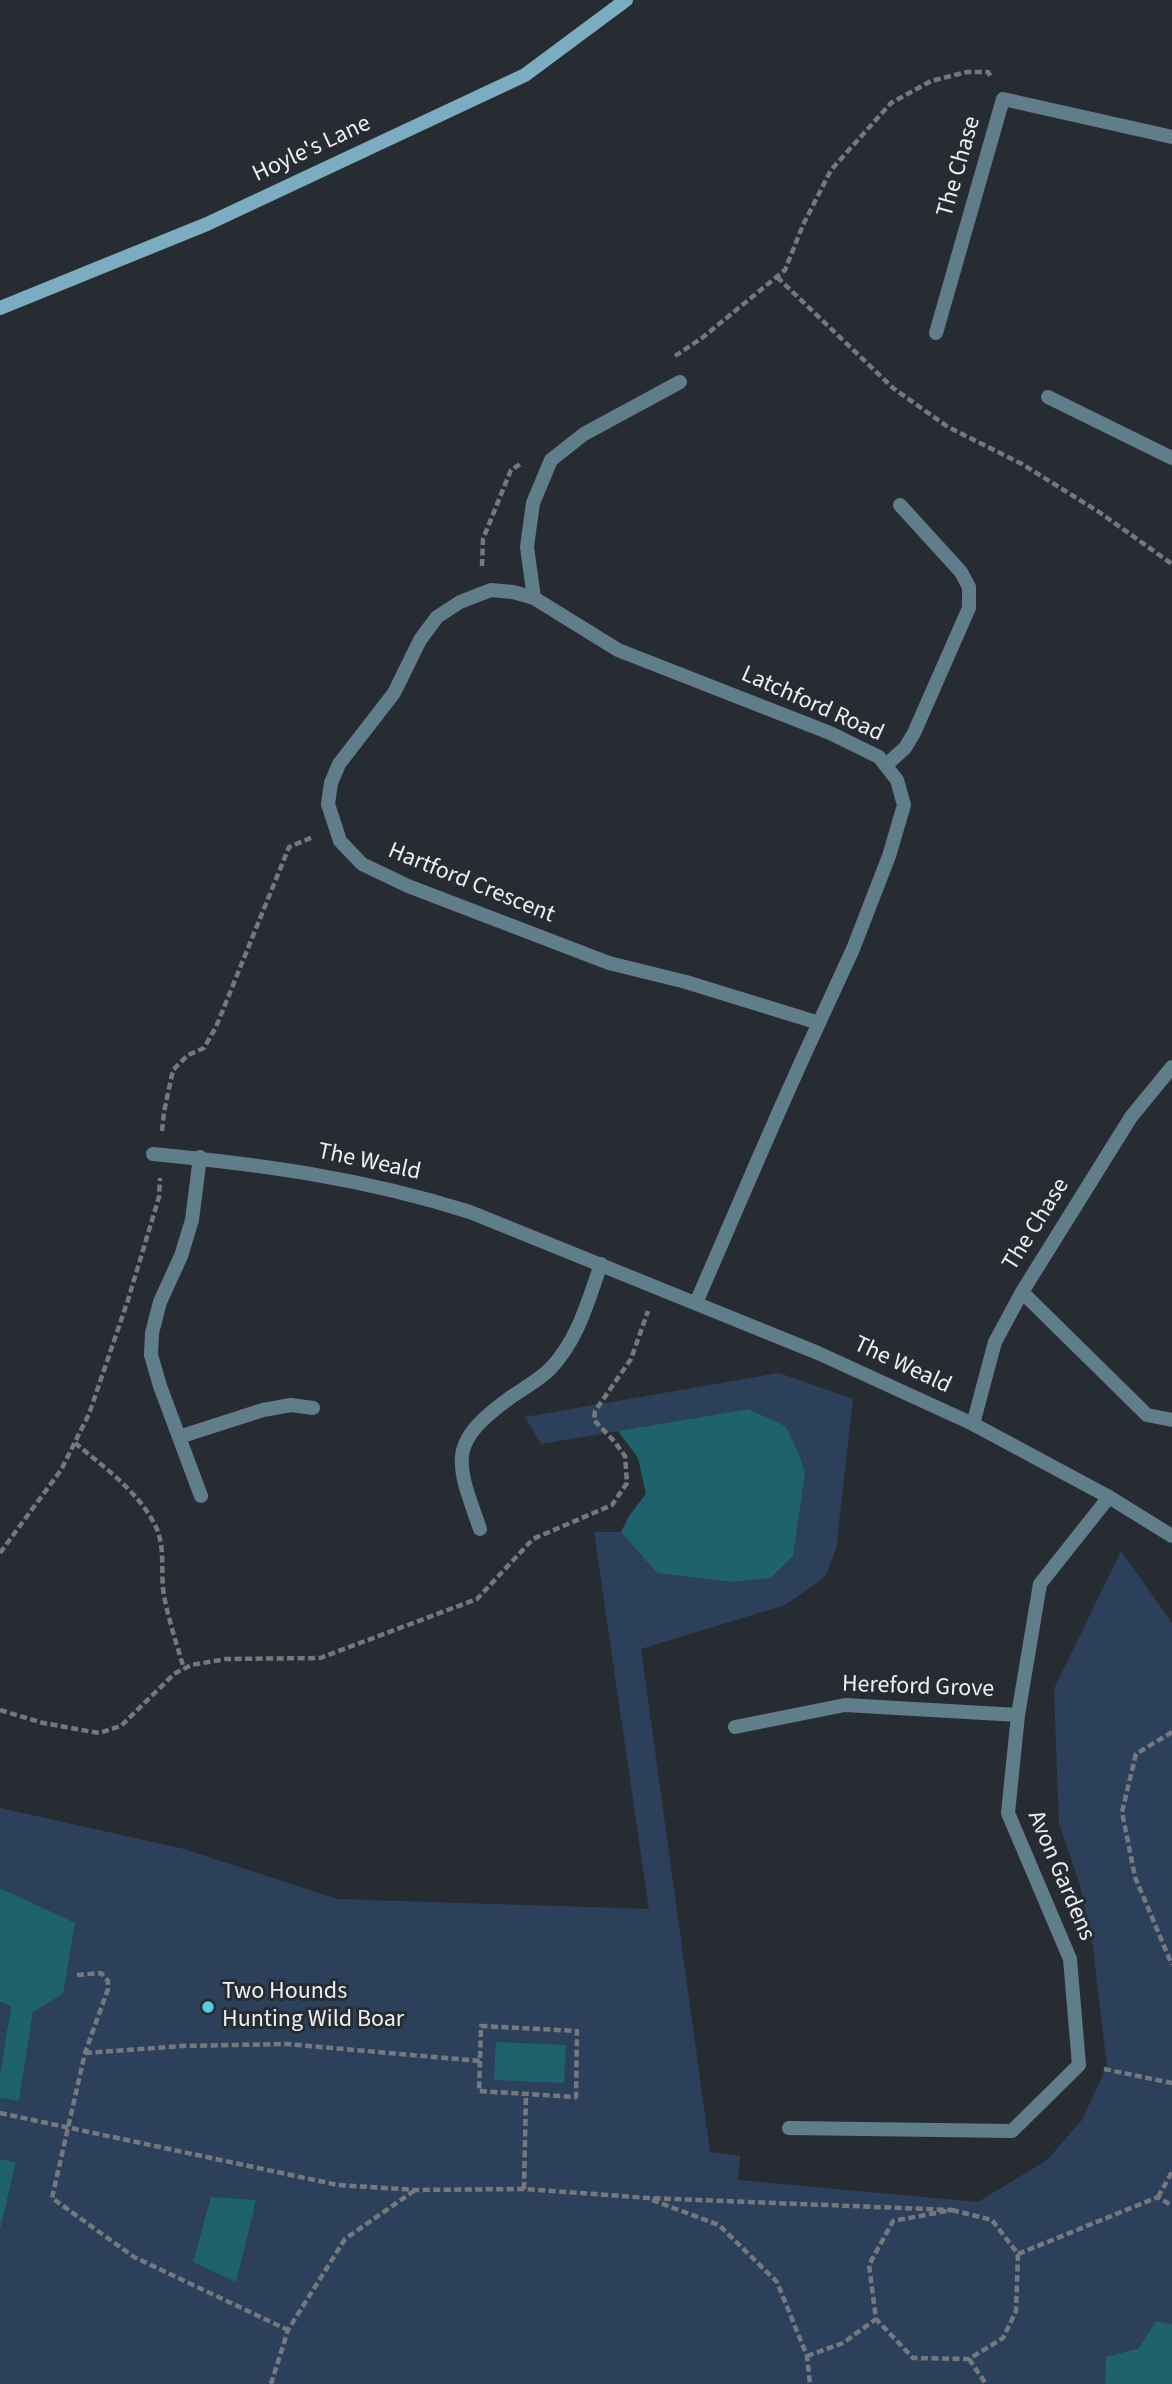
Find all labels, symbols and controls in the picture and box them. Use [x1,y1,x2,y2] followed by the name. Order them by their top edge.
[248,110,376,190] street label: Hoyle's Lane
[932,113,988,221] street label: The Chase
[736,661,888,749] street label: Latchford Road
[383,837,559,931] street label: Hartford Crescent
[315,1138,423,1188] street label: The Weald
[997,1174,1077,1276] street label: The Chase
[849,1331,955,1401] street label: The Weald
[841,1671,995,1705] street label: Hereford Grove
[1020,1807,1100,1945] street label: Avon Gardens
[222,1979,404,2035] place label: Two Hounds Hunting Wild Boar
[200,1999,216,2015] marker: Two Hounds Hunting Wild Boar

